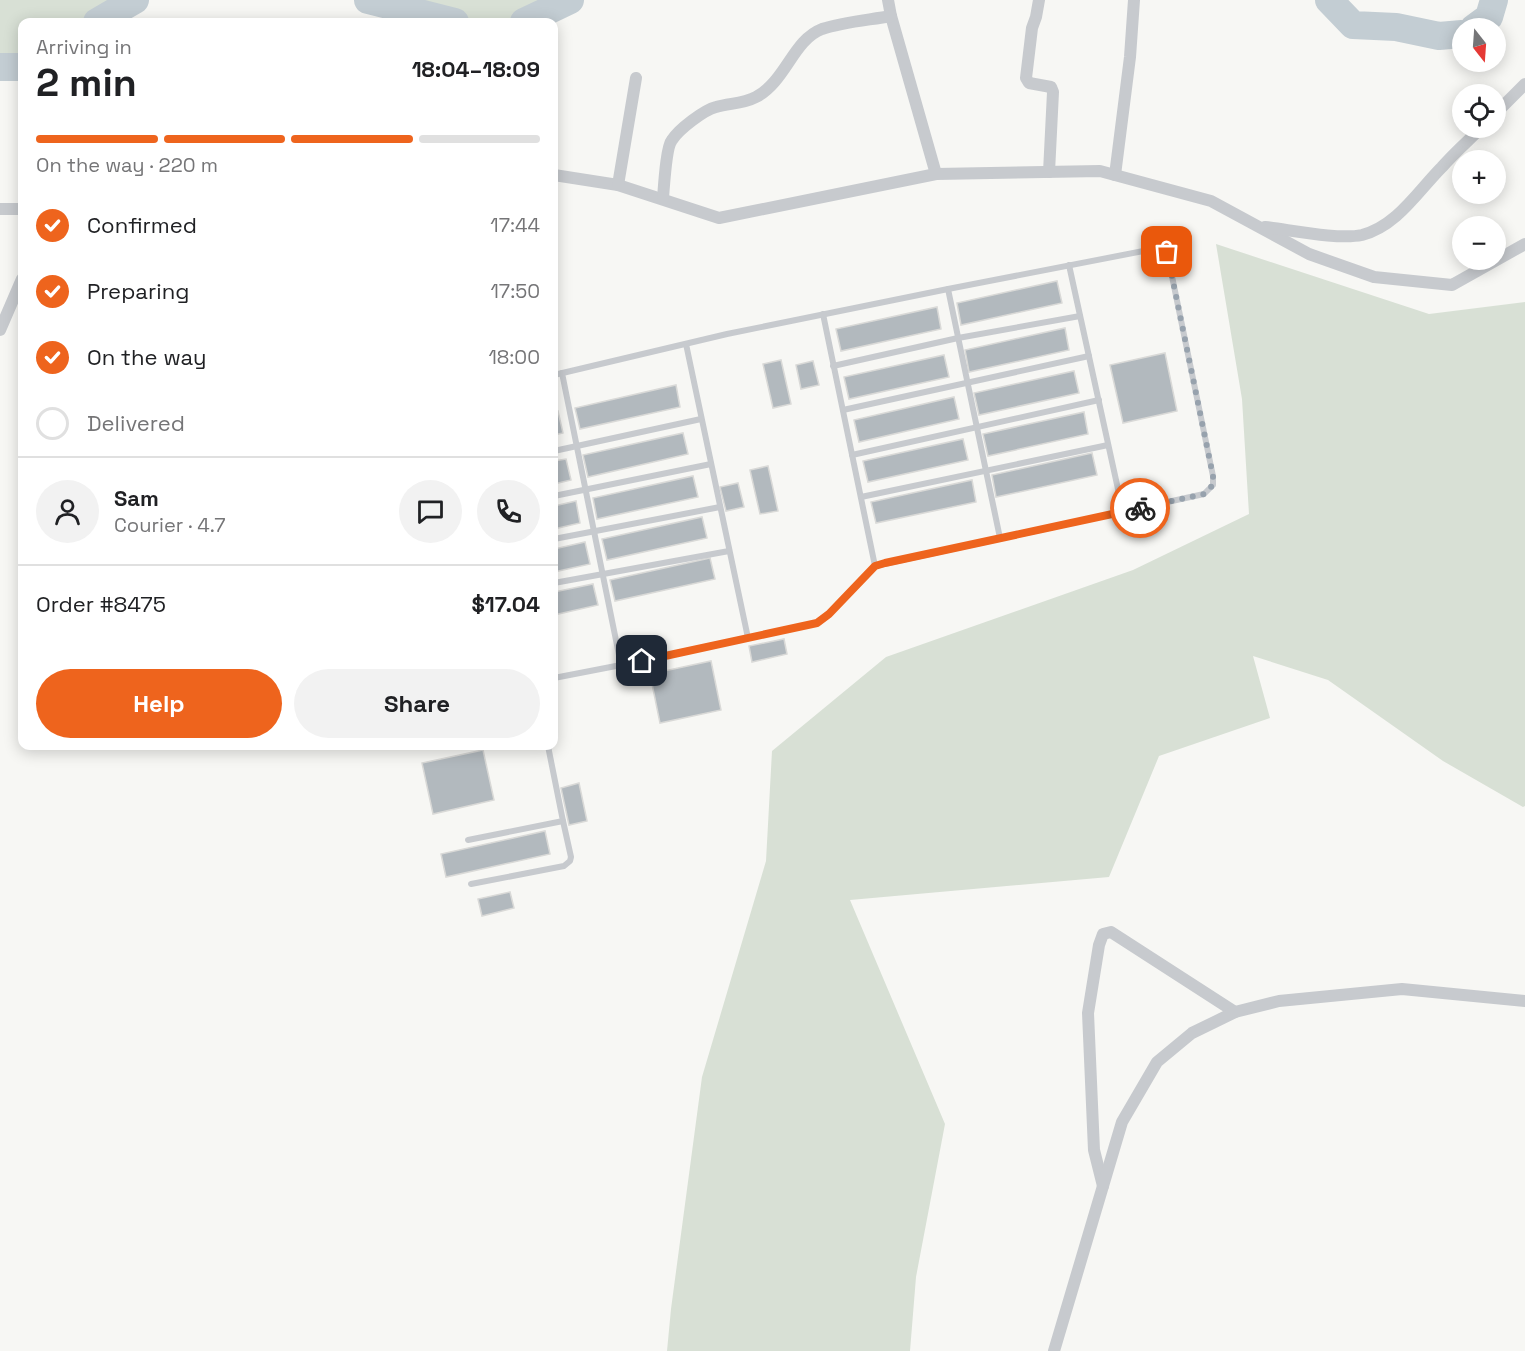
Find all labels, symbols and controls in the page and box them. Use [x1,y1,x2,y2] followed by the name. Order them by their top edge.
[1452,18,1506,72] north arrow
[1452,18,1506,270] map controls
[36,34,132,60] text: Arriving in
[412,55,540,83] text: 18:04–18:09
[36,58,137,107] text: 2 min
[1452,84,1506,138] button: locate
[1452,150,1506,204] button: +
[36,152,218,178] text: On the way · 220 m
[36,209,69,242] icon: check
[87,211,197,239] text: Confirmed
[490,212,540,238] text: 17:44
[1452,216,1506,270] button: −
[1141,226,1192,277] pin
[1150,235,1183,268] icon: bag
[36,275,69,308] icon: check
[87,277,189,305] text: Preparing
[491,278,540,304] text: 17:50
[36,341,69,374] icon: check
[87,343,206,371] text: On the way
[488,344,540,370] text: 18:00
[87,409,185,437] text: Delivered
[1110,478,1170,538] courier
[36,480,99,543] button: person
[399,480,462,543] button: chat
[477,480,540,543] button: phone
[114,484,159,512] text: Sam
[1124,492,1157,525] icon: bike
[114,512,225,538] text: Courier · 4.7
[36,590,166,618] text: Order #8475
[471,590,540,618] text: $17.04
[616,635,667,686] pin
[625,644,658,677] icon: home
[36,669,282,738] button: Help
[294,669,540,738] button: Share

